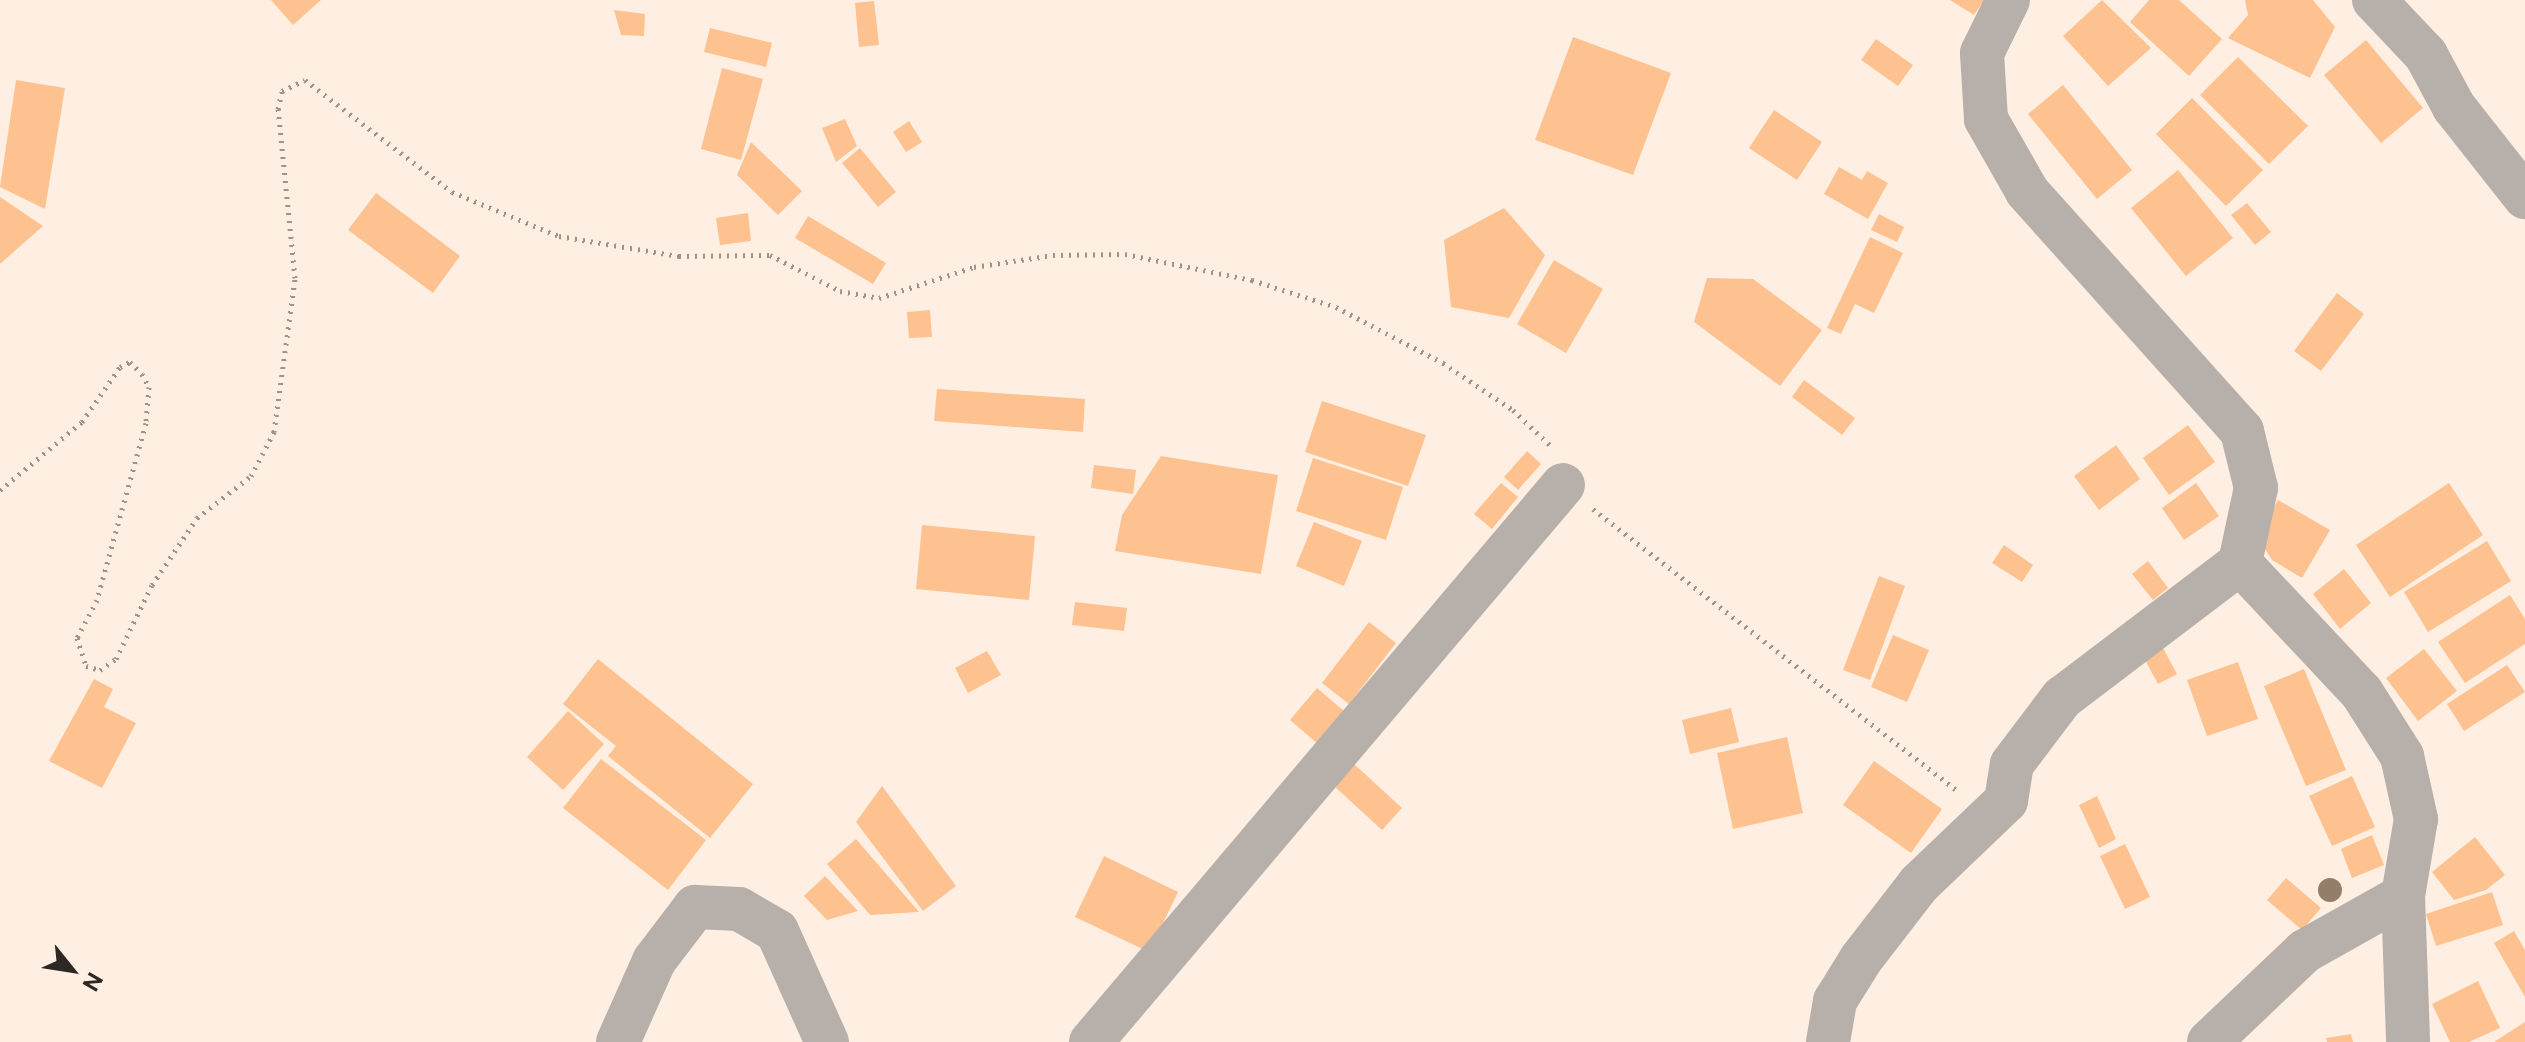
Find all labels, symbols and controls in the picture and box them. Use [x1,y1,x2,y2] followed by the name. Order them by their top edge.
[32,930,112,1010] north arrow
[77,968,108,996] text: N

